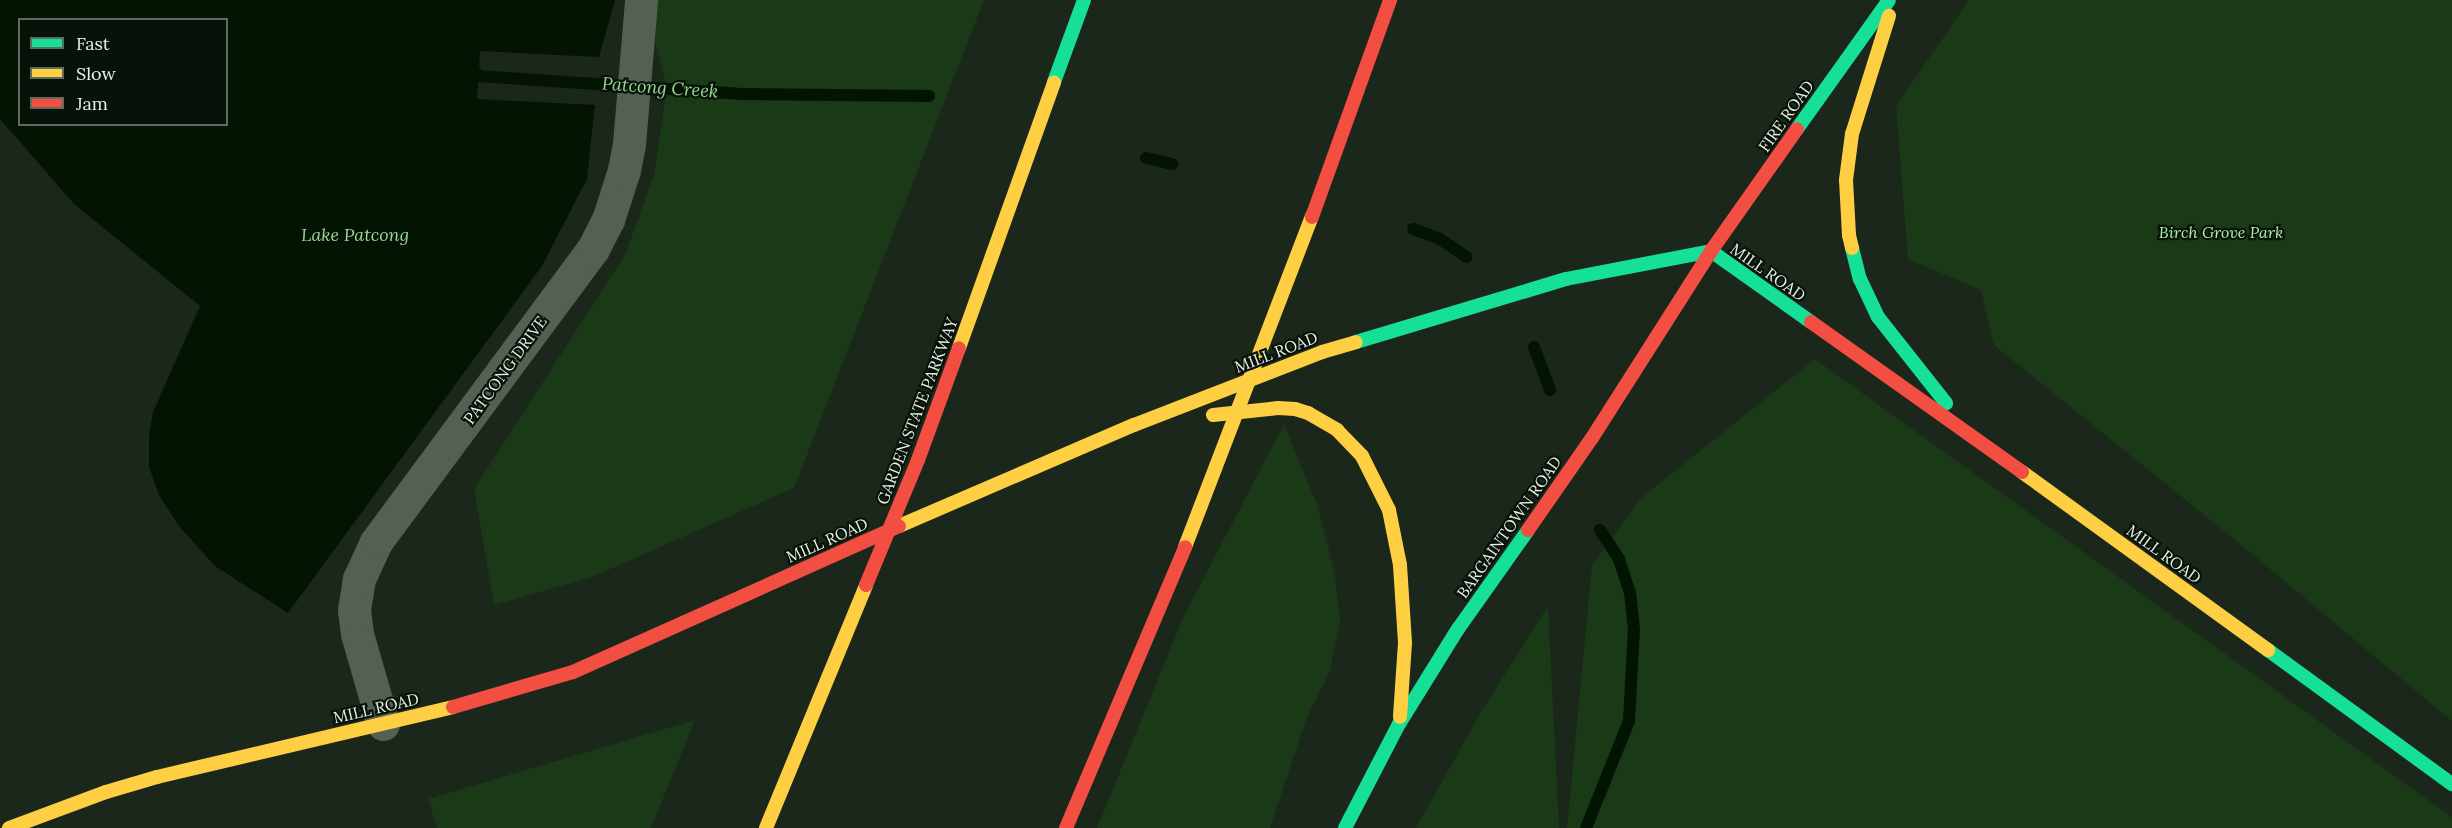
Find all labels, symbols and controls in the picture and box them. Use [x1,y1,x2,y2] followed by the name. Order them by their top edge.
[18,18,228,126] legend
[76,32,110,55] text: Fast
[76,62,116,85] text: Slow
[601,73,719,103] water label: Patcong Creek
[1754,77,1818,155] street label: FIRE ROAD
[76,92,108,115] text: Jam
[2159,222,2283,242] park label: Birch Grove Park
[301,224,409,246] water label: Lake Patcong
[1727,239,1809,305] street label: MILL ROAD
[459,312,551,428] street label: PATCONG DRIVE
[873,315,961,507] street label: GARDEN STATE PARKWAY
[1232,327,1320,377] street label: MILL ROAD
[1453,452,1565,602] street label: BARGAINTOWN ROAD
[783,513,871,567] street label: MILL ROAD
[2123,521,2205,587] street label: MILL ROAD
[331,689,421,727] street label: MILL ROAD

